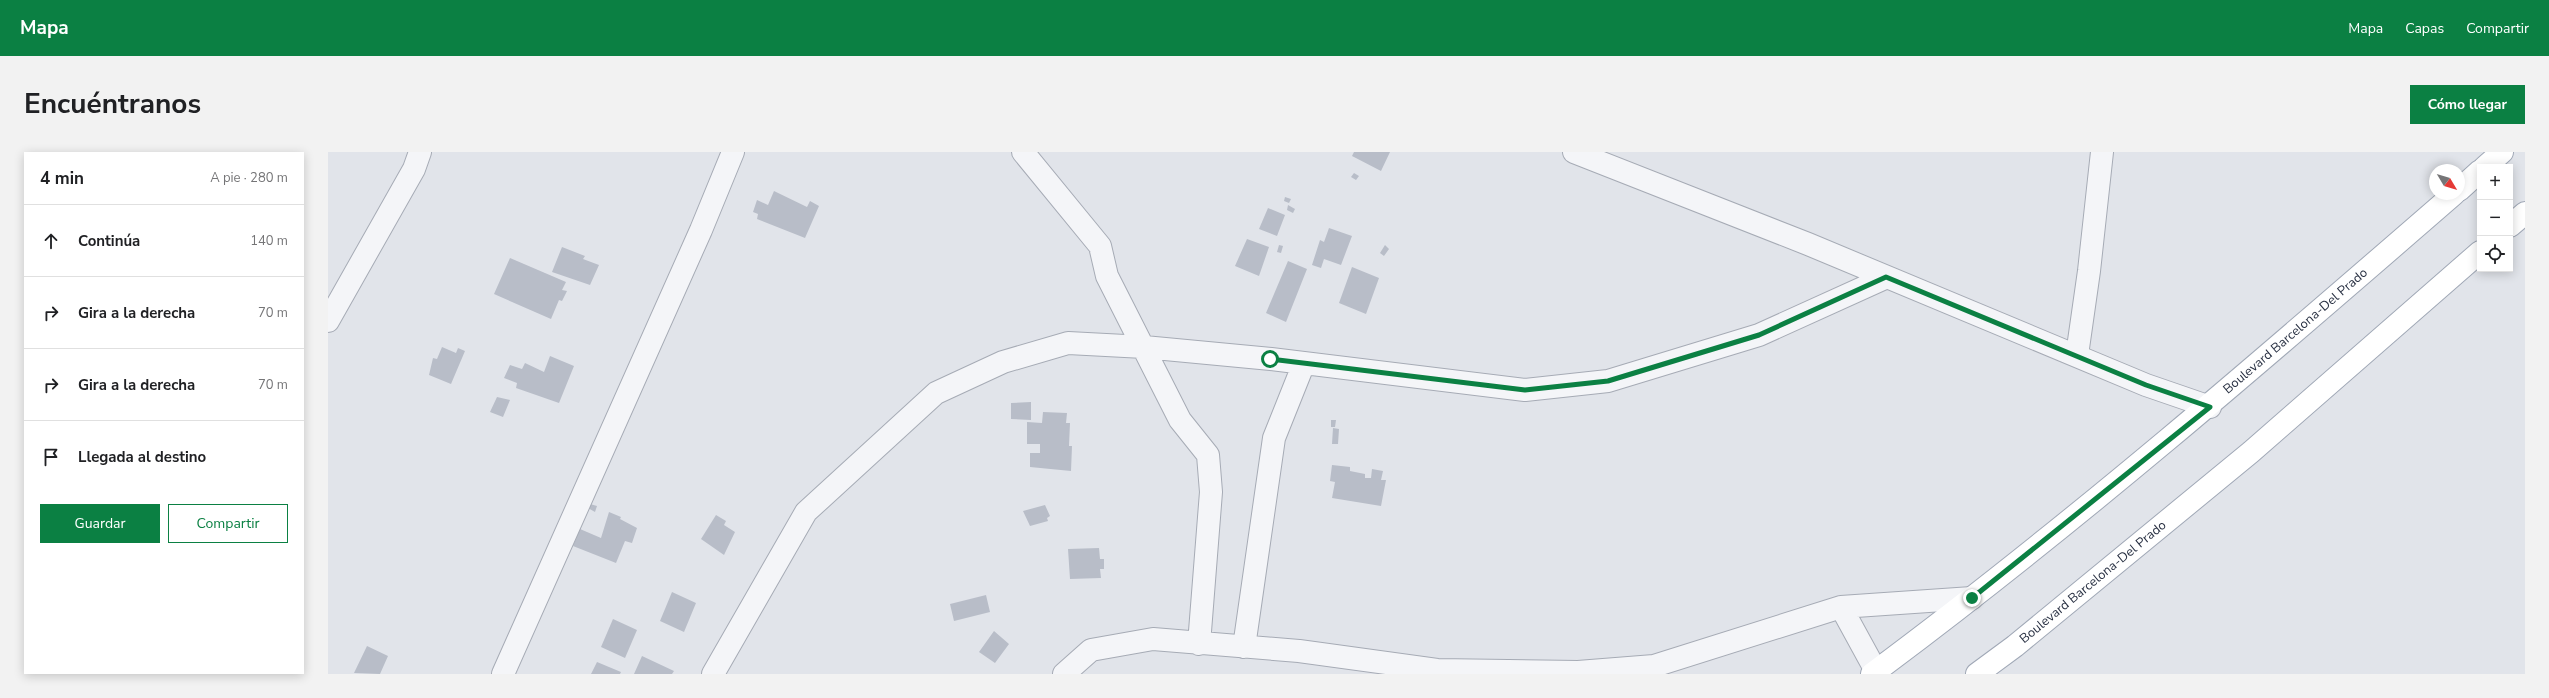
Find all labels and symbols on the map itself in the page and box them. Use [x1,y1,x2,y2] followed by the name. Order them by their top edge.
[2429,164,2465,200] north arrow
[2219,264,2371,398] street label: Boulevard Barcelona-Del Prado
[1261,350,1279,368] route start
[2016,516,2170,648] street label: Boulevard Barcelona-Del Prado
[1963,589,1981,607] route end

